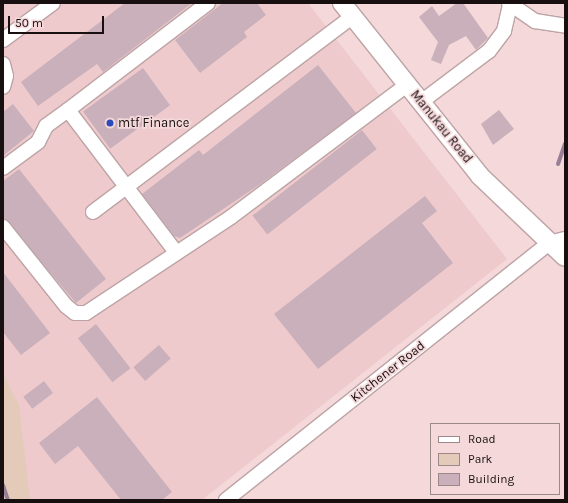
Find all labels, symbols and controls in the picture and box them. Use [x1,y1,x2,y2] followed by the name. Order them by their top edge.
[10,8,106,34] scale bar
[15,16,43,30] text: 50 m
[407,87,475,167] street label: Manukau Road
[118,115,190,131] place label: mtf Finance
[105,118,115,128] marker: mtf Finance
[348,338,428,406] street label: Kitchener Road
[430,423,560,495] legend
[468,432,496,446] text: Road
[468,452,492,466] text: Park
[468,472,514,486] text: Building

